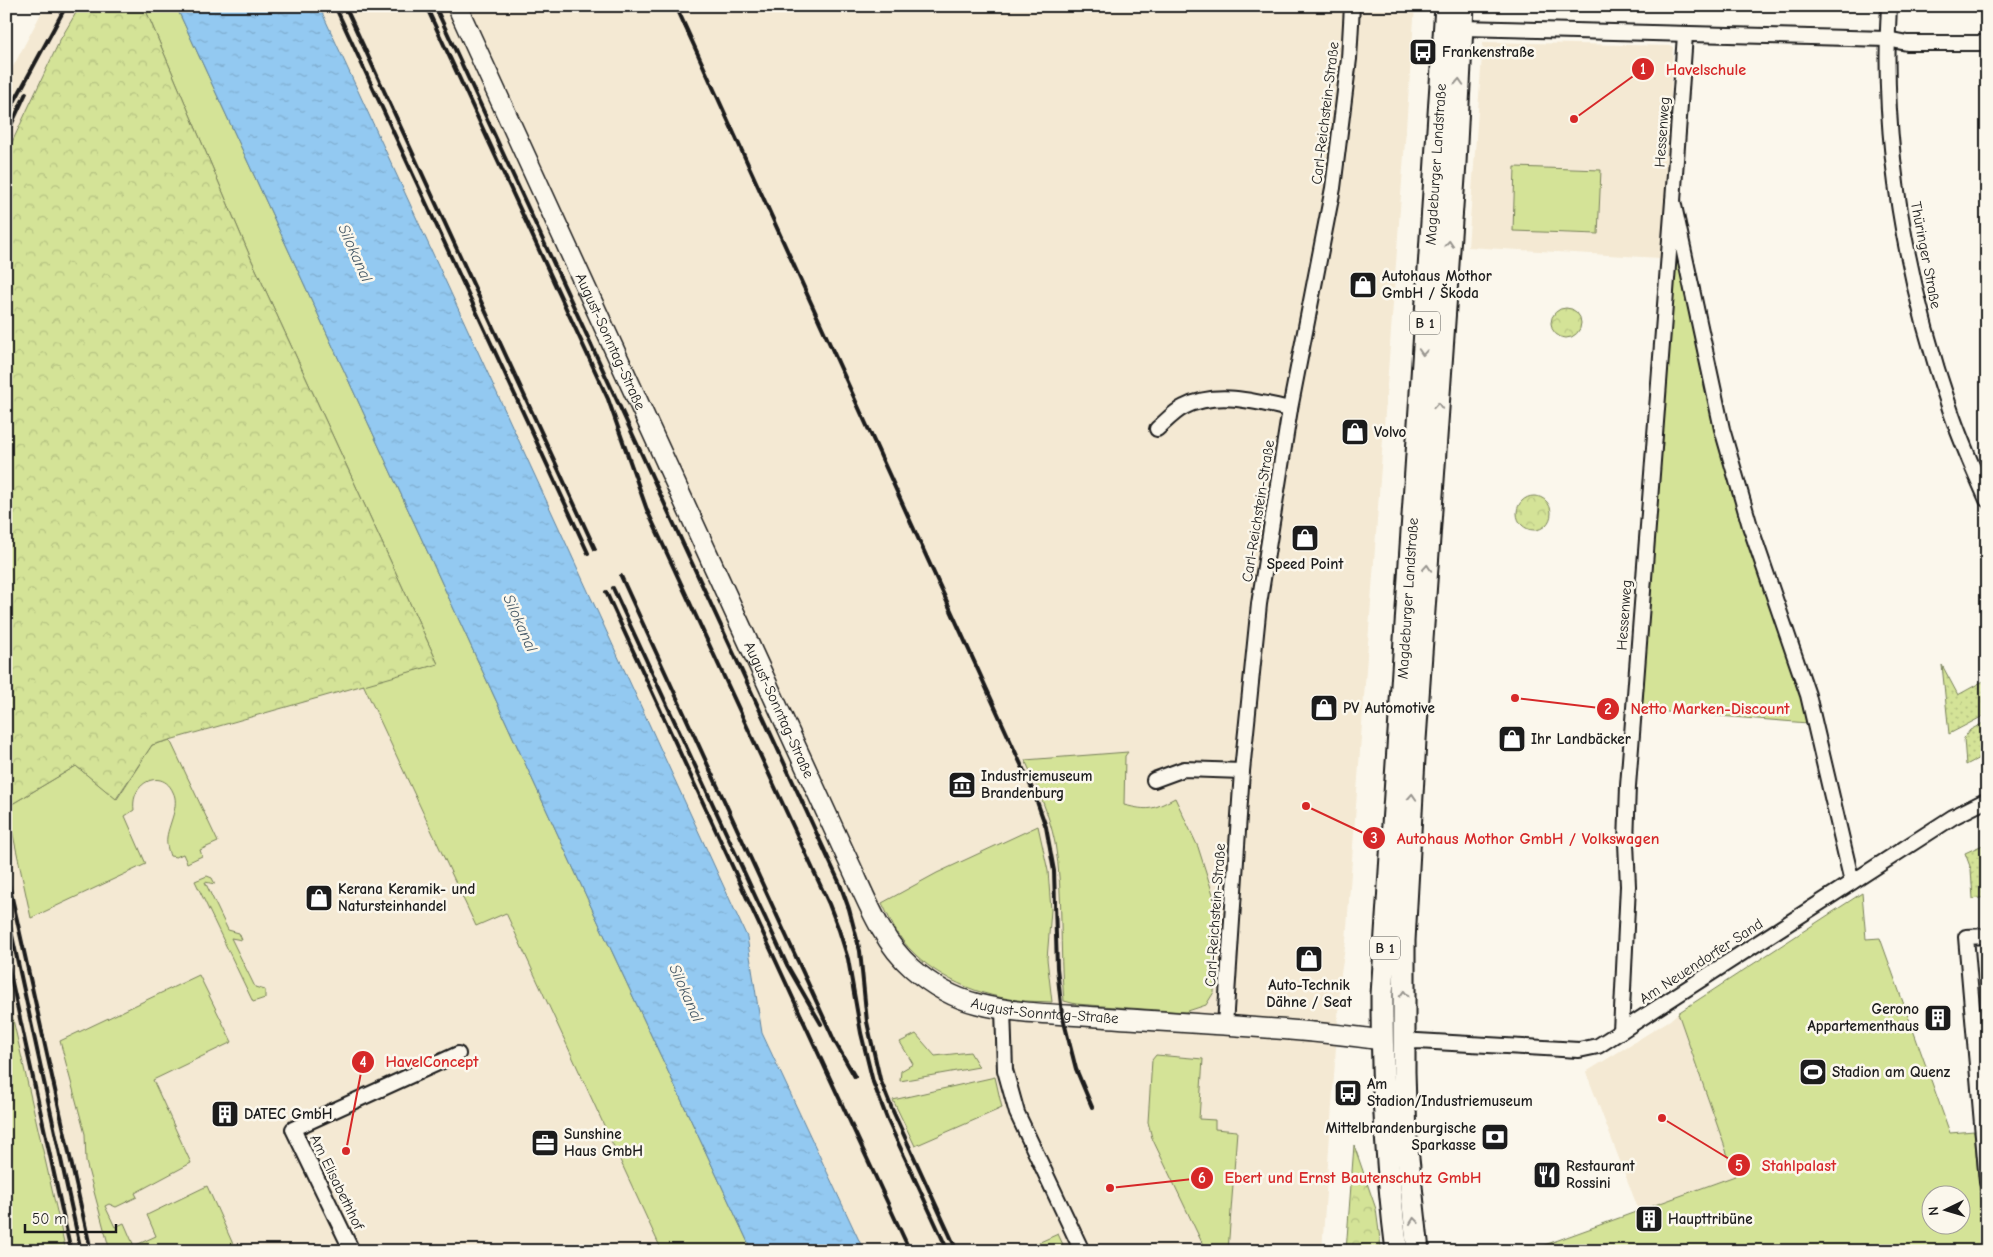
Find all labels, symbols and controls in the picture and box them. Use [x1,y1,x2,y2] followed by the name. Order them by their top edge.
[1408,37,1438,67] bus stop icon: Frankenstraße
[1307,40,1343,186] street label: Carl-Reichstein-Straße
[1442,43,1534,61] place label: Frankenstraße
[1631,54,1756,85] callout: Havelschule
[1640,60,1646,78] text: 1
[1666,61,1746,79] text: Havelschule
[1453,78,1464,86] one-way arrow
[1422,82,1450,246] street label: Magdeburger Landstraße
[1651,96,1673,168] street label: Hessenweg
[1907,200,1945,311] street label: Thüringer Straße
[334,221,376,285] water label: Silokanal
[1444,240,1455,248] one-way arrow
[1382,267,1492,302] place label: Autohaus Mothor GmbH / Škoda
[572,270,650,413] street label: August-Sonntag-Straße
[1348,270,1378,300] shop icon: Autohaus Mothor GmbH / Škoda
[1410,312,1440,334] road number: B 1
[1418,348,1429,356] one-way arrow
[1433,402,1444,410] one-way arrow
[1340,417,1370,447] shop icon: Volvo
[1374,423,1407,441] place label: Volvo
[1238,438,1278,583] street label: Carl-Reichstein-Straße
[1393,517,1422,680] street label: Magdeburger Landstraße
[1290,523,1320,553] shop icon: Speed Point
[1267,555,1344,573] place label: Speed Point
[1422,564,1433,572] one-way arrow
[1613,579,1635,651] street label: Hessenweg
[499,591,541,655] water label: Silokanal
[740,639,818,781] street label: August-Sonntag-Straße
[1309,693,1339,723] shop icon: PV Automotive
[1596,693,1800,724] callout: Netto Marken-Discount
[1343,699,1435,717] place label: PV Automotive
[1604,700,1612,718] text: 2
[1630,700,1790,718] text: Netto Marken-Discount
[1497,724,1527,754] shop icon: Ihr Landbäcker
[1531,730,1631,748] place label: Ihr Landbäcker
[981,767,1092,802] place label: Industriemuseum Brandenburg
[947,770,977,800] museum icon: Industriemuseum Brandenburg
[1407,792,1418,800] one-way arrow
[1362,823,1670,854] callout: Autohaus Mothor GmbH / Volkswagen
[1370,829,1378,847] text: 3
[1397,830,1659,848] text: Autohaus Mothor GmbH / Volkswagen
[1201,842,1229,987] street label: Carl-Reichstein-Straße
[338,880,475,915] place label: Kerana Keramik- und Natursteinhandel
[304,883,334,913] shop icon: Kerana Keramik- und Natursteinhandel
[1636,914,1766,1008] street label: Am Neuendorfer Sand
[1370,936,1400,960] road number: B 1
[1294,944,1324,974] shop icon: Auto-Technik Dähne / Seat
[665,961,707,1025] water label: Silokanal
[1266,976,1353,1011] place label: Auto-Technik Dähne / Seat
[1399,990,1409,998] one-way arrow
[969,994,1120,1027] street label: August-Sonntag-Straße
[1807,1000,1919,1035] place label: Gerono Appartementhaus
[1923,1003,1953,1033] building icon: Gerono Appartementhaus
[351,1046,489,1077] callout: HavelConcept
[359,1053,367,1071] text: 4
[385,1053,479,1071] text: HavelConcept
[1798,1057,1828,1087] sports icon: Stadion am Quenz
[1832,1063,1951,1081] place label: Stadion am Quenz
[1367,1075,1533,1110] place label: Am Stadion/Industriemuseum
[1333,1078,1363,1108] bus stop icon: Am Stadion/Industriemuseum
[210,1099,240,1129] building icon: DATEC GmbH
[244,1105,332,1123] place label: DATEC GmbH
[1325,1119,1476,1154] place label: Mittelbrandenburgische Sparkasse
[1480,1122,1510,1152] bank icon: Mittelbrandenburgische Sparkasse
[564,1125,643,1160] place label: Sunshine Haus GmbH
[530,1128,560,1158] office icon: Sunshine Haus GmbH
[306,1131,368,1233] street label: Am Elisabethhof
[1727,1150,1846,1181] callout: Stahlpalast
[1566,1157,1636,1192] place label: Restaurant Rossini
[1735,1157,1743,1175] text: 5
[1762,1157,1837,1175] text: Stahlpalast
[1532,1160,1562,1190] restaurant icon: Restaurant Rossini
[1190,1162,1492,1193] callout: Ebert und Ernst Bautenschutz GmbH
[1198,1169,1206,1187] text: 6
[1225,1169,1481,1187] text: Ebert und Ernst Bautenschutz GmbH
[1920,1184,1970,1234] north arrow
[25,1202,116,1234] scale bar
[1634,1204,1664,1234] building icon: Haupttribüne
[1925,1206,1942,1216] text: N
[32,1210,67,1228] text: 50 m
[1668,1210,1753,1228] place label: Haupttribüne
[1409,1217,1420,1225] one-way arrow

